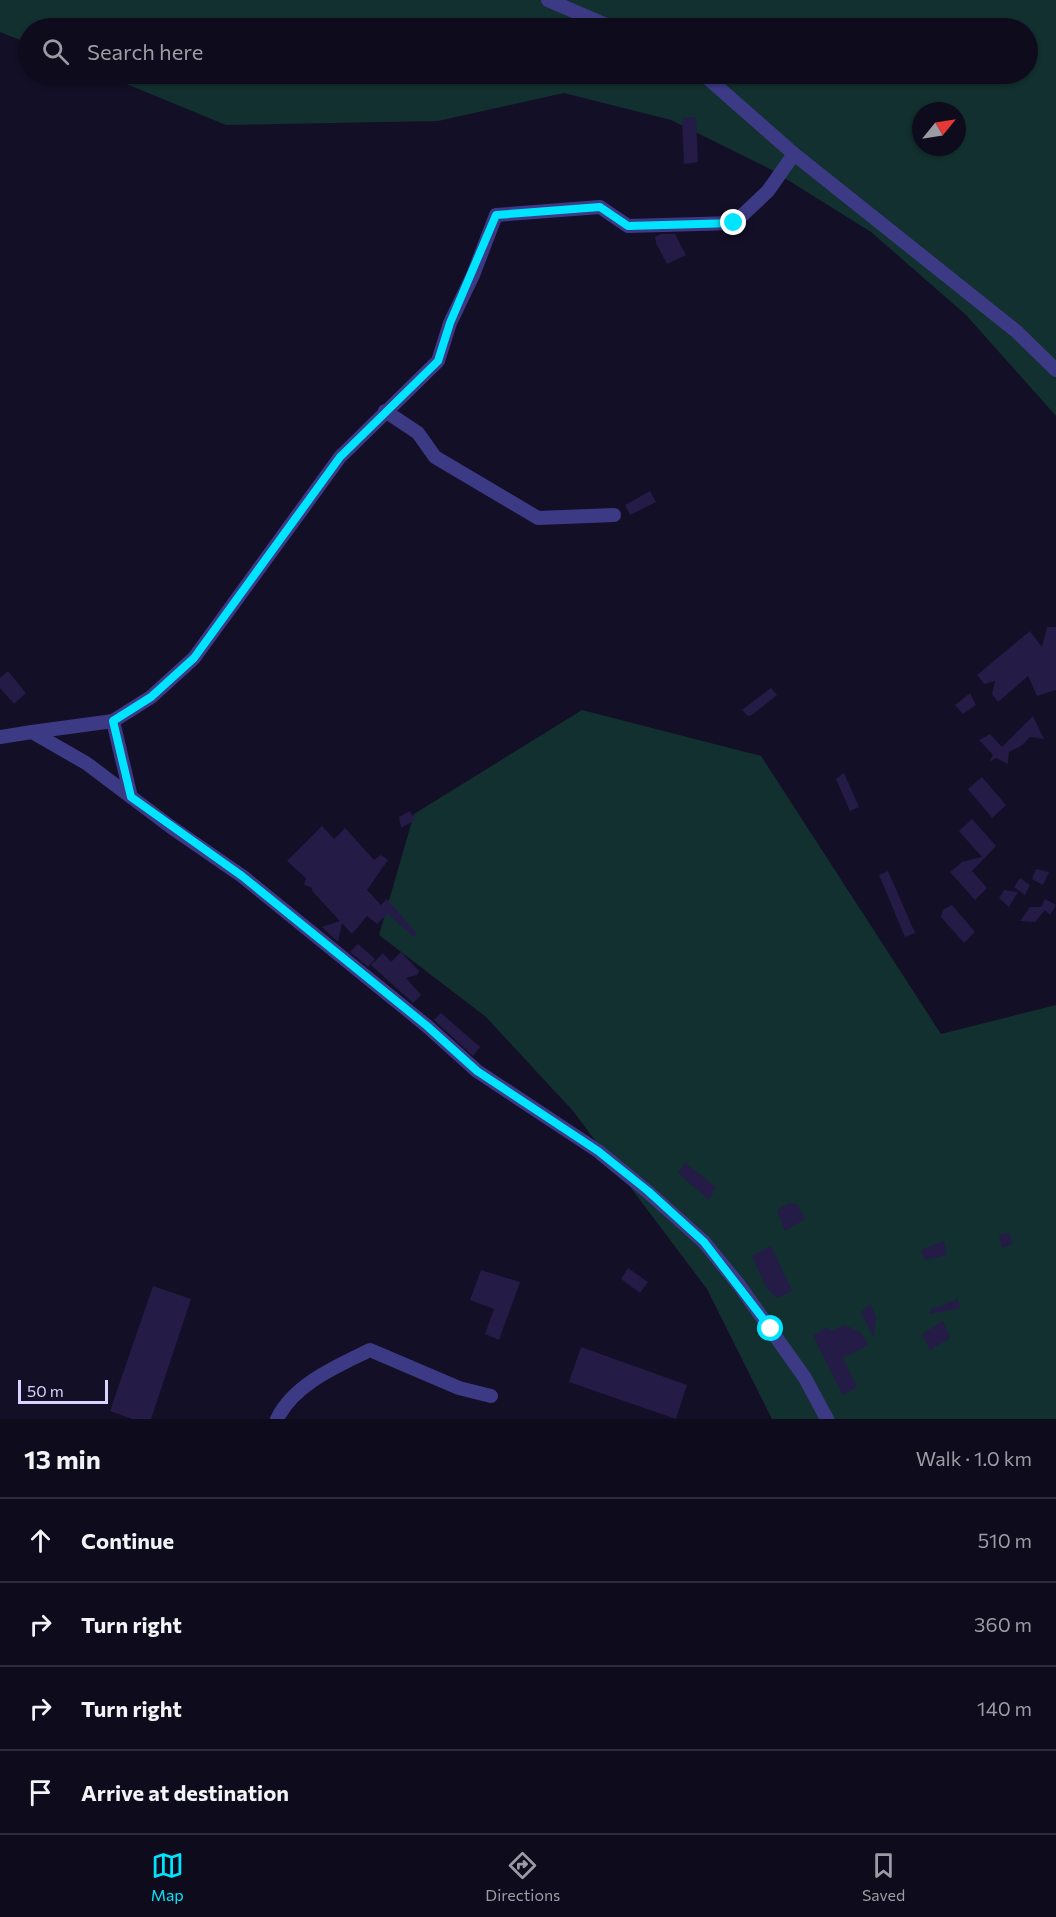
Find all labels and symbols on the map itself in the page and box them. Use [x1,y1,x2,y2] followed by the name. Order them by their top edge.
[912,102,966,156] north arrow
[720,209,746,235] route end
[757,1315,783,1341] route start
[18,1377,108,1404] scale bar

